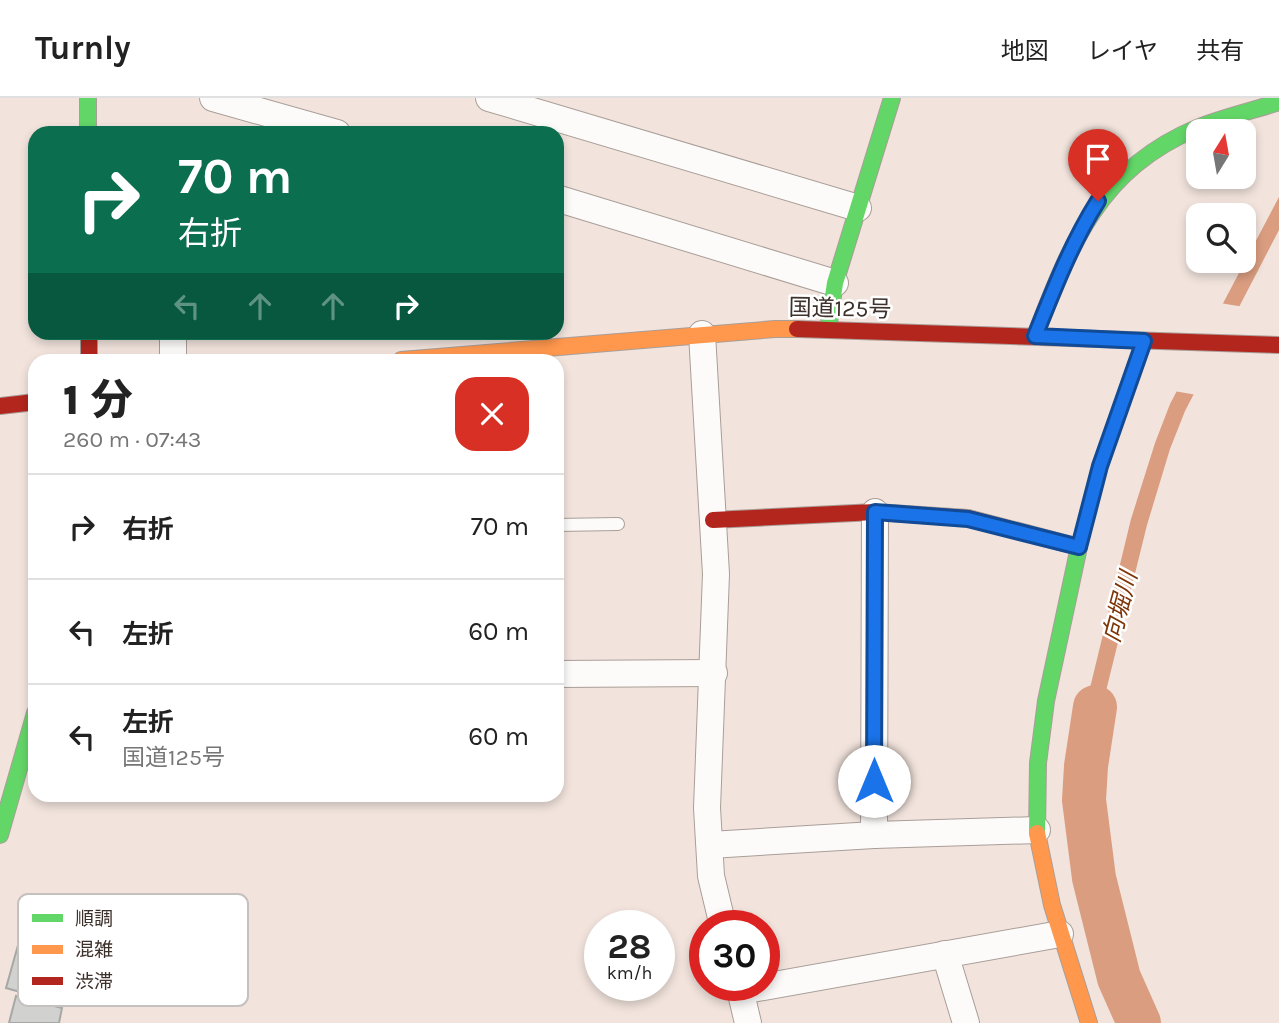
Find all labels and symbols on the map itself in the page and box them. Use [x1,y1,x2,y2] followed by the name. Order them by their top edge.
[1186,119,1256,189] north arrow
[1068,129,1128,201] pin
[788,294,892,323] street label: 国道125号
[1097,566,1144,645] water label: 向堀川
[837,744,911,818] position arrow
[18,894,248,1006] legend
[75,908,113,930] text: 順調
[689,910,780,1001] speed limit sign: 30
[75,939,113,961] text: 混雑
[75,971,113,993] text: 渋滞

